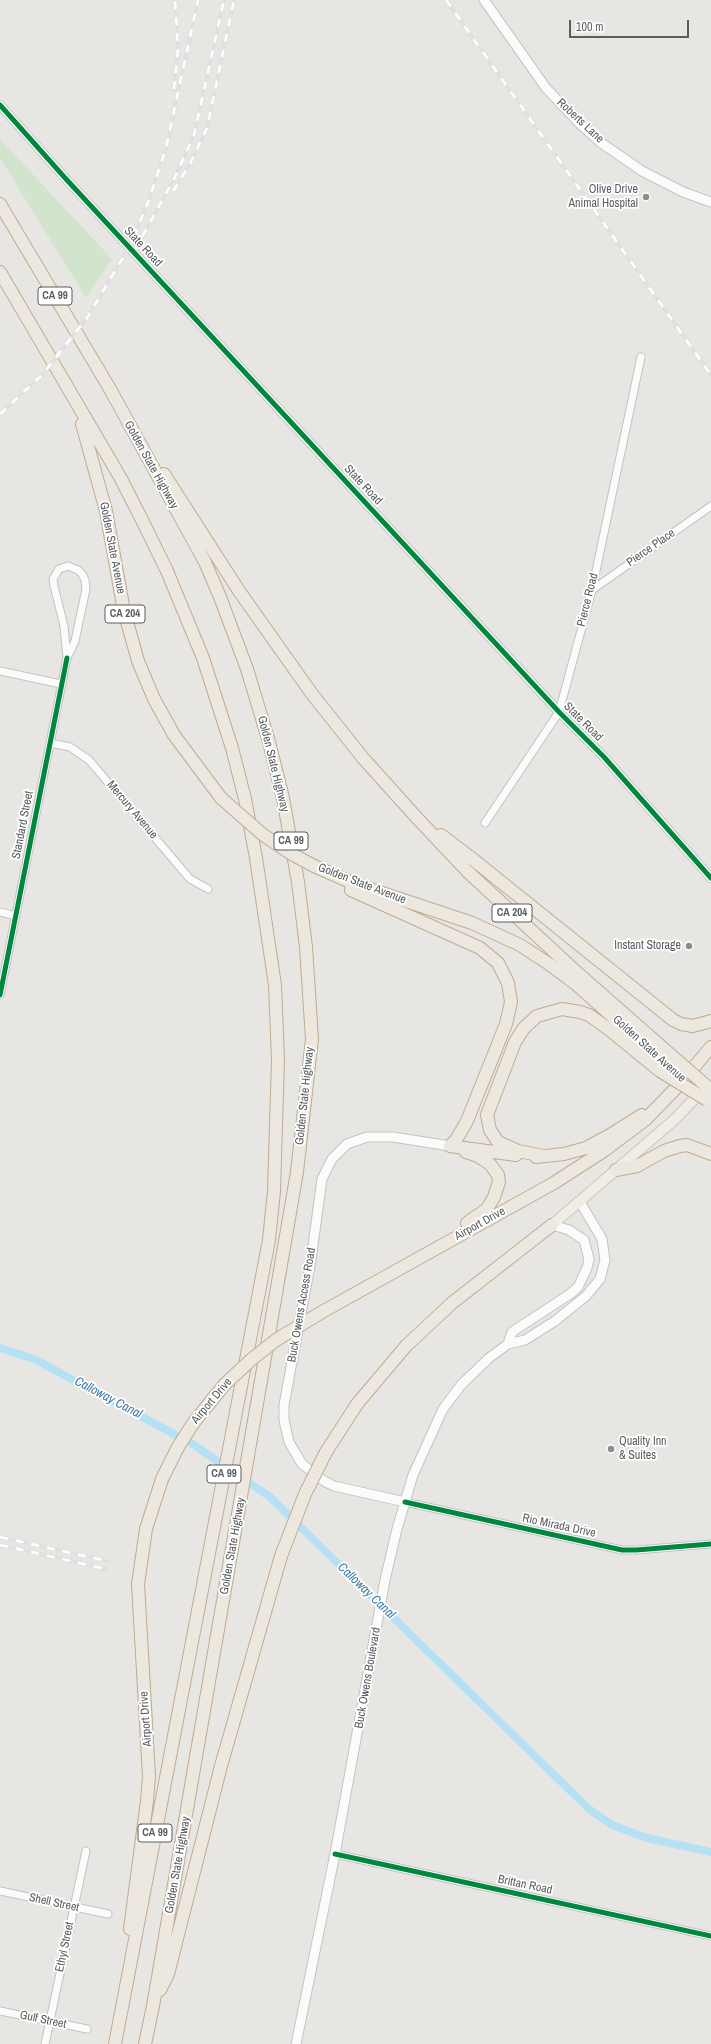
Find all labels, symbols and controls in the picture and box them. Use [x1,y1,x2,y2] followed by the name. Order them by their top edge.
[571,12,691,38] scale bar
[576,19,603,35] text: 100 m
[553,96,607,146] street label: Roberts Lane
[569,183,638,211] place label: Olive Drive Animal Hospital
[641,192,651,202] marker: Olive Drive Animal Hospital
[121,224,165,270] street label: State Road
[38,287,72,305] road number: CA 99
[121,418,181,512] street label: Golden State Highway
[341,462,385,508] street label: State Road
[96,501,128,595] street label: Golden State Avenue
[624,526,678,570] street label: Pierce Place
[574,572,602,628] street label: Pierce Road
[105,605,145,623] road number: CA 204
[561,700,605,744] street label: State Road
[254,714,292,814] street label: Golden State Highway
[104,778,160,842] street label: Mercury Avenue
[9,790,37,860] street label: Standard Street
[274,832,308,850] road number: CA 99
[316,861,408,907] street label: Golden State Avenue
[492,904,532,922] road number: CA 204
[614,939,681,953] place label: Instant Storage
[684,941,694,951] marker: Instant Storage
[609,1012,689,1086] street label: Golden State Avenue
[293,1046,317,1146] street label: Golden State Highway
[452,1204,508,1244] street label: Airport Drive
[285,1247,319,1363] street label: Buck Owens Access Road
[72,1374,144,1422] water label: Calloway Canal
[189,1375,235,1427] street label: Airport Drive
[619,1435,667,1463] place label: Quality Inn & Suites
[606,1444,616,1454] marker: Quality Inn & Suites
[207,1465,241,1483] road number: CA 99
[217,1496,249,1596] street label: Golden State Highway
[521,1511,597,1541] street label: Rio Mirada Drive
[334,1560,398,1622] water label: Calloway Canal
[352,1626,384,1730] street label: Buck Owens Boulevard
[137,1691,155,1747] street label: Airport Drive
[162,1815,194,1915] street label: Golden State Highway
[138,1824,172,1842] road number: CA 99
[496,1872,554,1898] street label: Brittan Road
[28,1891,80,1915] street label: Shell Street
[53,1921,77,1973] street label: Ethyl Street
[18,2008,68,2032] street label: Gulf Street

